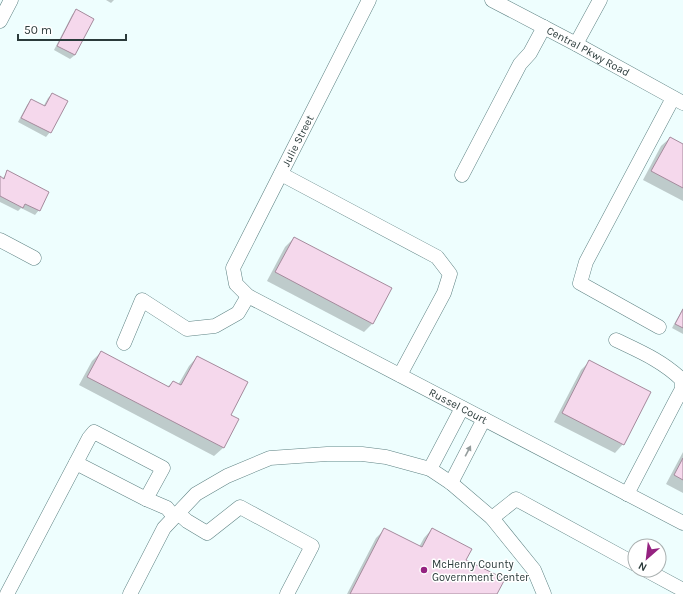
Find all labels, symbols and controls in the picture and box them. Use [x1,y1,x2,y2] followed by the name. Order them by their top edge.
[18,16,126,42] scale bar
[24,23,52,37] text: 50 m
[545,23,632,79] street label: Central Pkwy Road
[280,113,316,169] street label: Julie Street
[427,385,490,426] street label: Russel Court
[465,445,471,457] one-way arrow
[627,538,667,578] north arrow
[432,558,529,584] place label: McHenry County Government Center
[636,559,649,574] text: N
[419,565,429,575] marker: McHenry County Government Center

